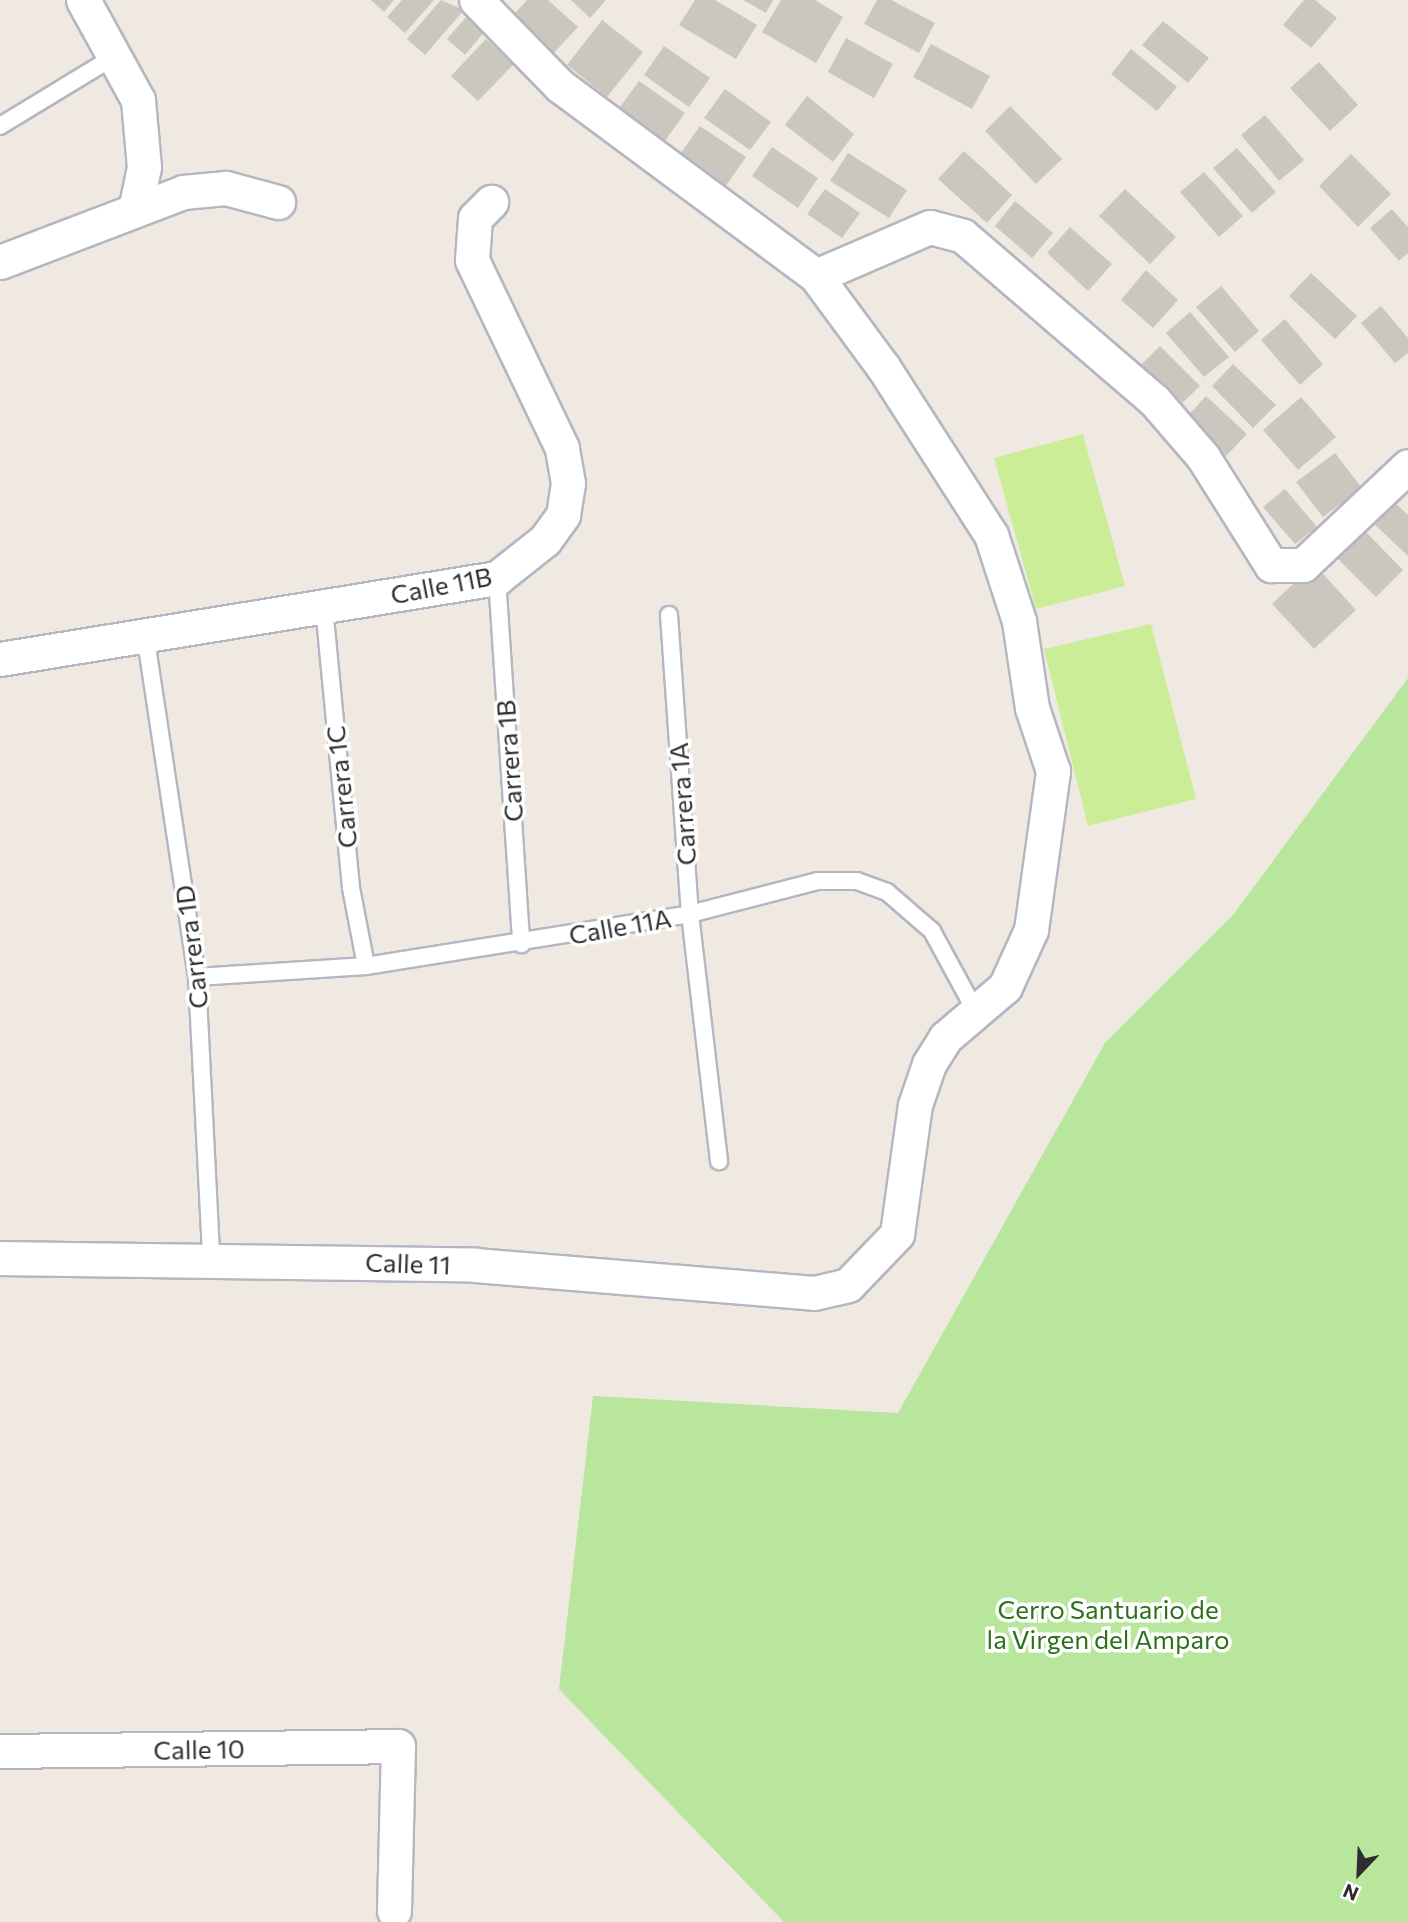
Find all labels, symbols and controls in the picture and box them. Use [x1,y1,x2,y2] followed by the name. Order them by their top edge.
[388,560,494,610] street label: Calle 11B
[489,699,529,823] street label: Carrera 1B
[319,724,363,850] street label: Carrera 1C
[662,741,702,867] street label: Carrera 1A
[168,883,214,1011] street label: Carrera 1D
[566,902,674,950] street label: Calle 11A
[365,1246,451,1280] street label: Calle 11
[987,1593,1229,1654] park label: Cerro Santuario de la Virgen del Amparo
[153,1733,245,1765] street label: Calle 10
[1324,1838,1394,1908] north arrow
[1340,1879,1362,1906] text: N

